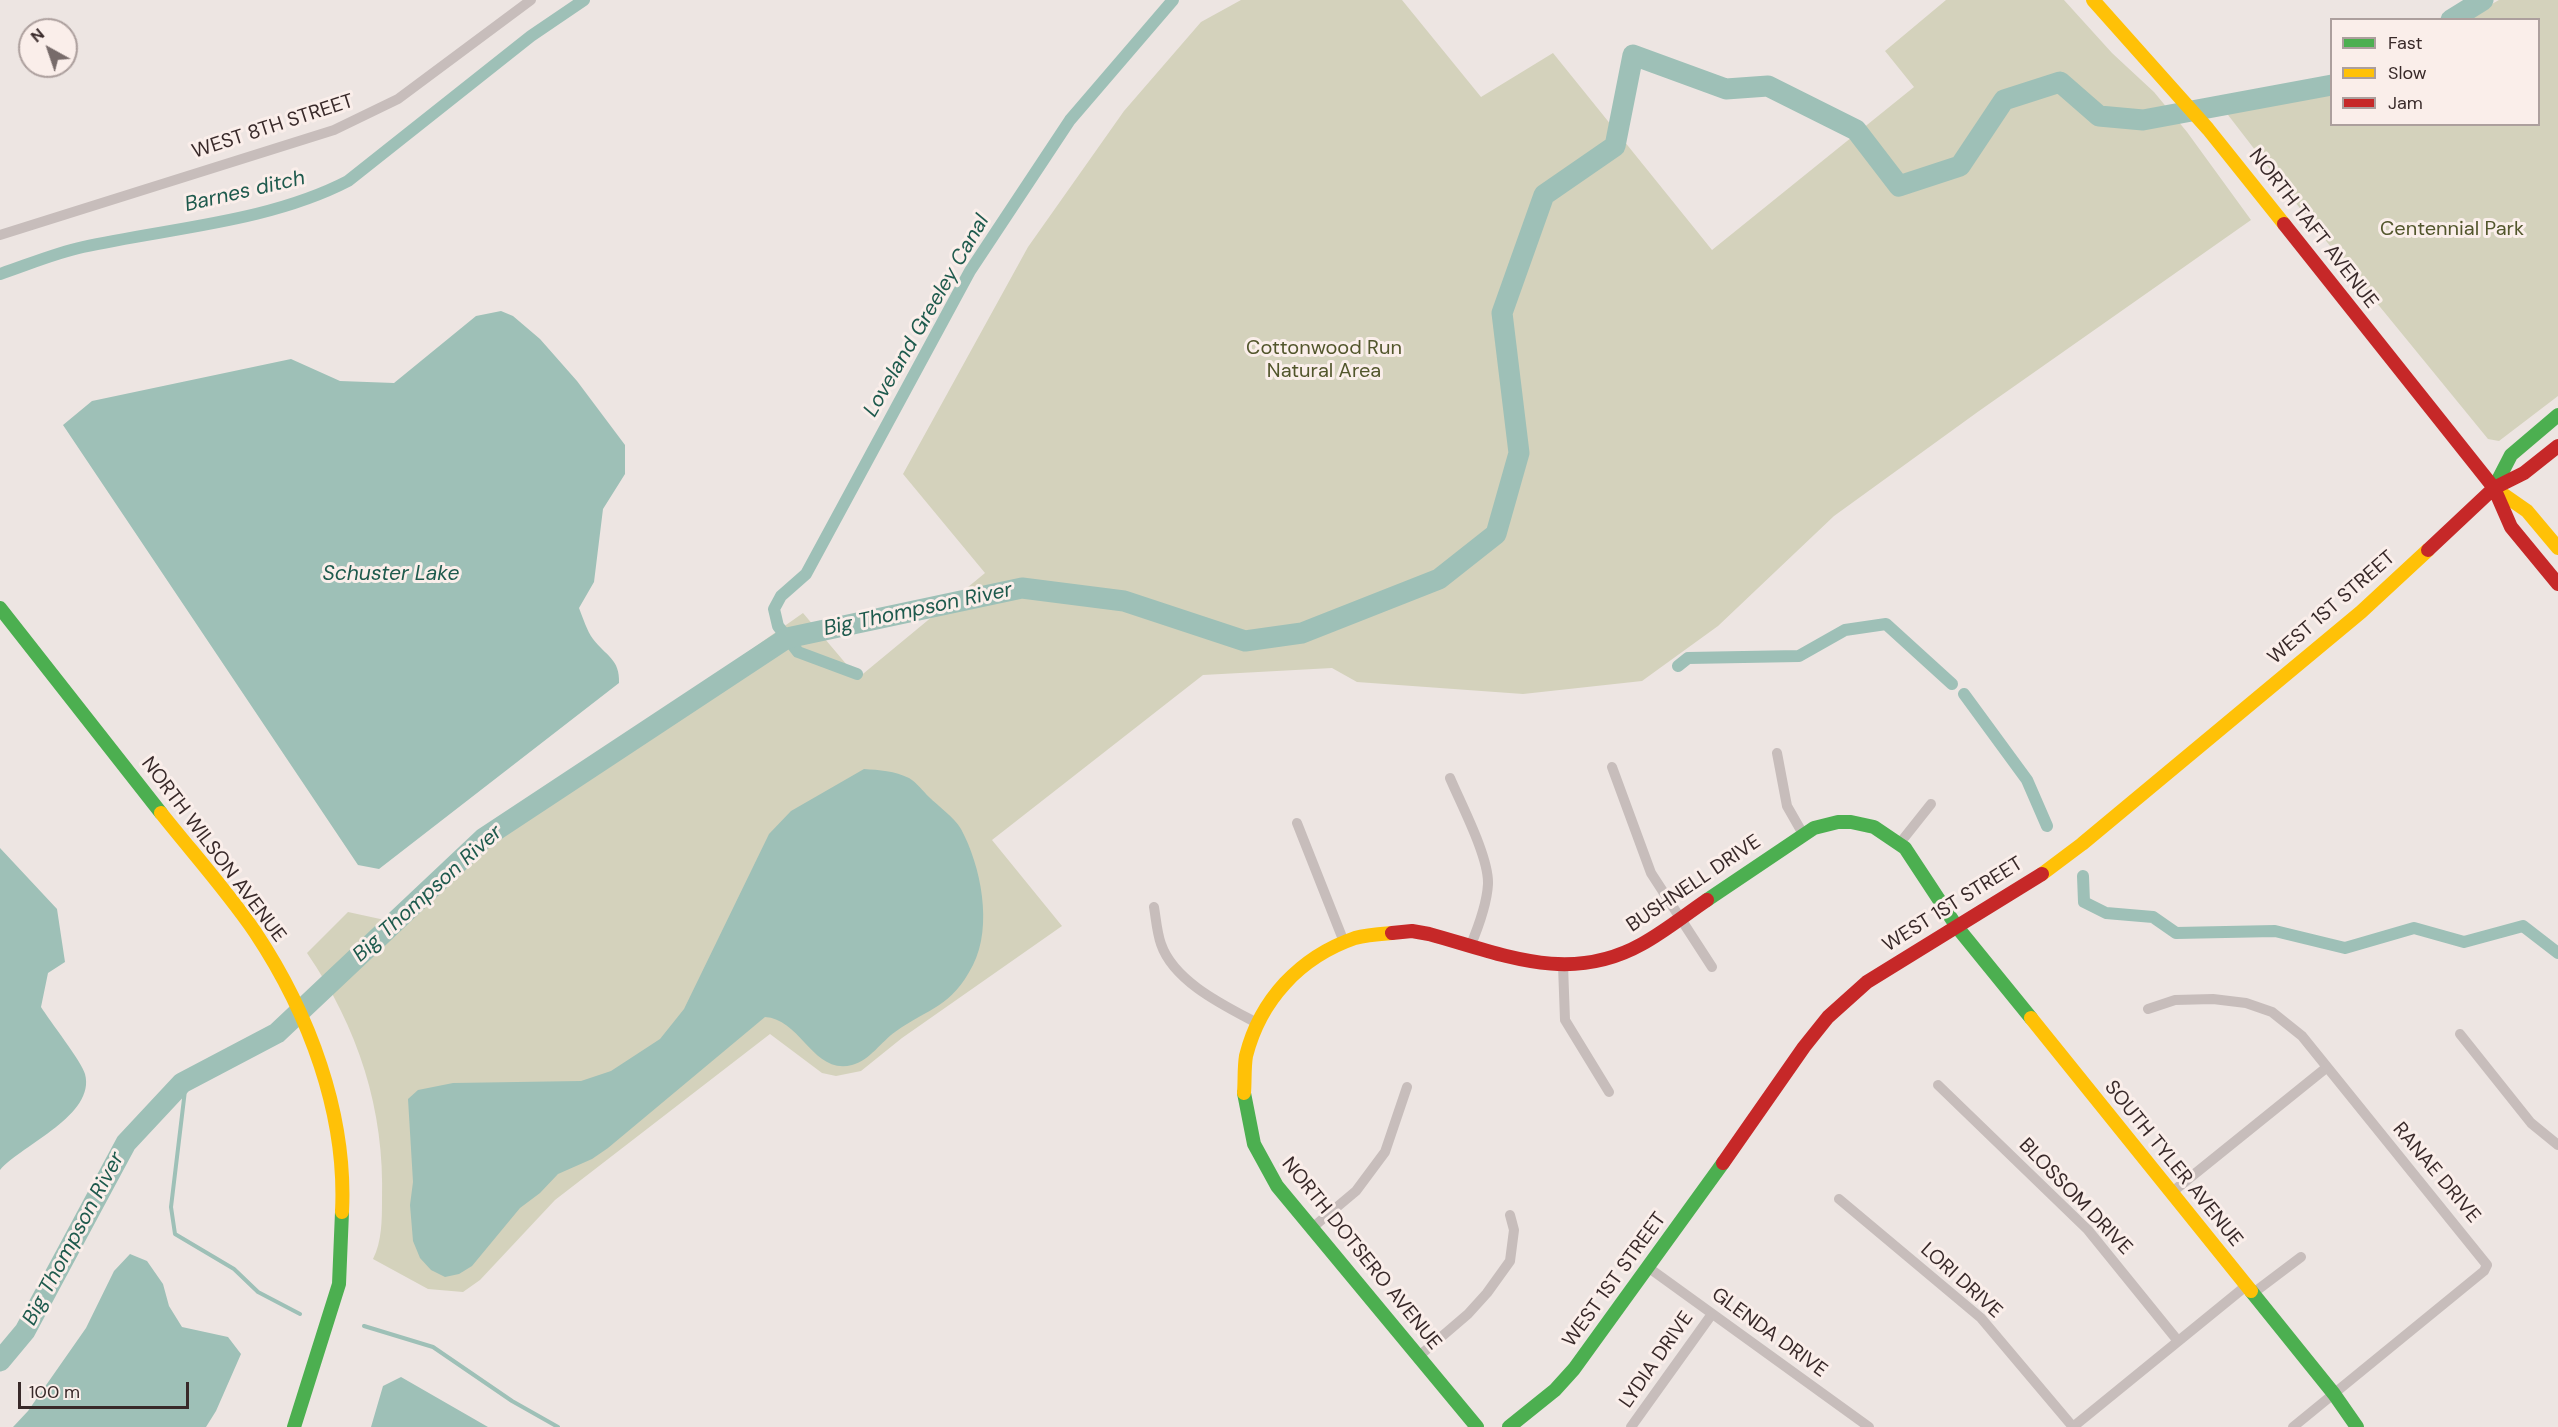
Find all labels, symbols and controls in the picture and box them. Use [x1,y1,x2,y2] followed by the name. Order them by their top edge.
[18,18,78,78] north arrow
[2330,18,2540,126] legend
[26,24,49,47] text: N
[2388,31,2423,55] text: Fast
[2388,61,2427,85] text: Slow
[189,90,357,164] street label: WEST 8TH STREET
[2388,91,2423,115] text: Jam
[2243,144,2383,314] street label: NORTH TAFT AVENUE
[182,166,308,218] water label: Barnes ditch
[859,210,995,422] water label: Loveland Greeley Canal
[2380,218,2524,242] park label: Centennial Park
[1246,337,1402,384] park label: Cottonwood Run Natural Area
[2263,546,2401,670] street label: WEST 1ST STREET
[322,561,460,587] water label: Schuster Lake
[821,578,1015,642] water label: Big Thompson River
[135,753,291,947] street label: NORTH WILSON AVENUE
[348,820,508,968] water label: Big Thompson River
[1622,830,1766,938] street label: BUSHNELL DRIVE
[1879,852,2027,958] street label: WEST 1ST STREET
[2099,1076,2247,1252] street label: SOUTH TYLER AVENUE
[2387,1118,2485,1228] street label: RANAE DRIVE
[2013,1134,2137,1260] street label: BLOSSOM DRIVE
[18,1148,130,1330] water label: Big Thompson River
[1276,1153,1446,1355] street label: NORTH DOTSERO AVENUE
[1558,1208,1672,1352] street label: WEST 1ST STREET
[1915,1238,2007,1324] street label: LORI DRIVE
[1706,1283,1832,1383] street label: GLENDA DRIVE
[1615,1307,1699,1413] street label: LYDIA DRIVE
[21,1370,192,1408] scale bar
[29,1380,80,1404] text: 100 m

